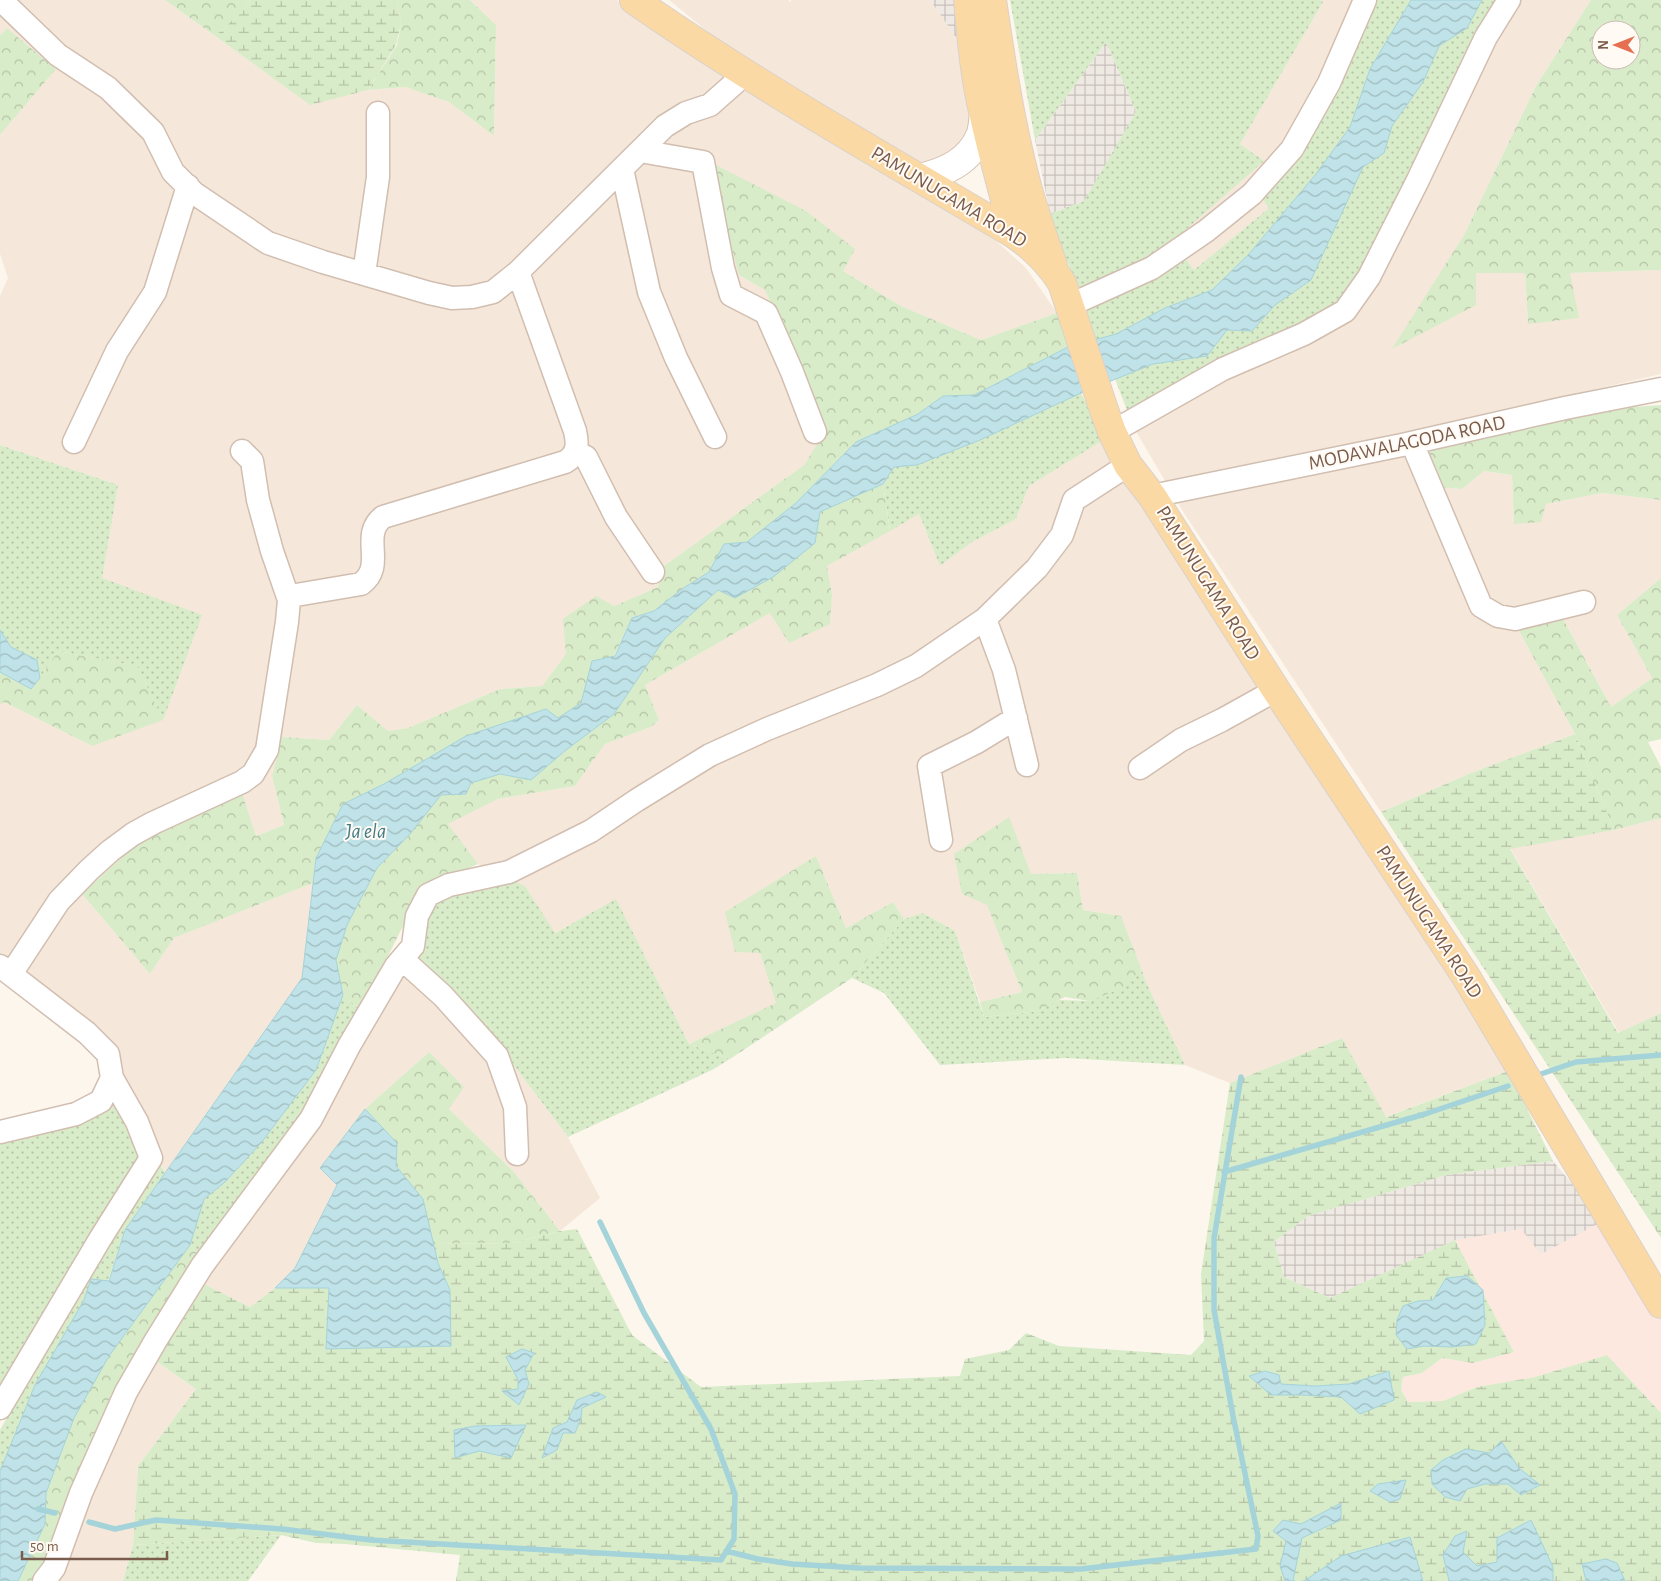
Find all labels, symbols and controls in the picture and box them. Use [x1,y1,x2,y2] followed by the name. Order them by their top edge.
[1591,20,1641,70] north arrow
[1597,40,1611,50] text: N
[868,143,1030,251] street label: PAMUNUGAMA ROAD
[1307,412,1507,474] street label: MODAWALAGODA ROAD
[1152,502,1264,664] street label: PAMUNUGAMA ROAD
[345,821,386,842] water label: Ja ela
[1372,842,1486,1002] street label: PAMUNUGAMA ROAD
[22,1528,168,1560] scale bar
[30,1539,59,1554] text: 50 m

